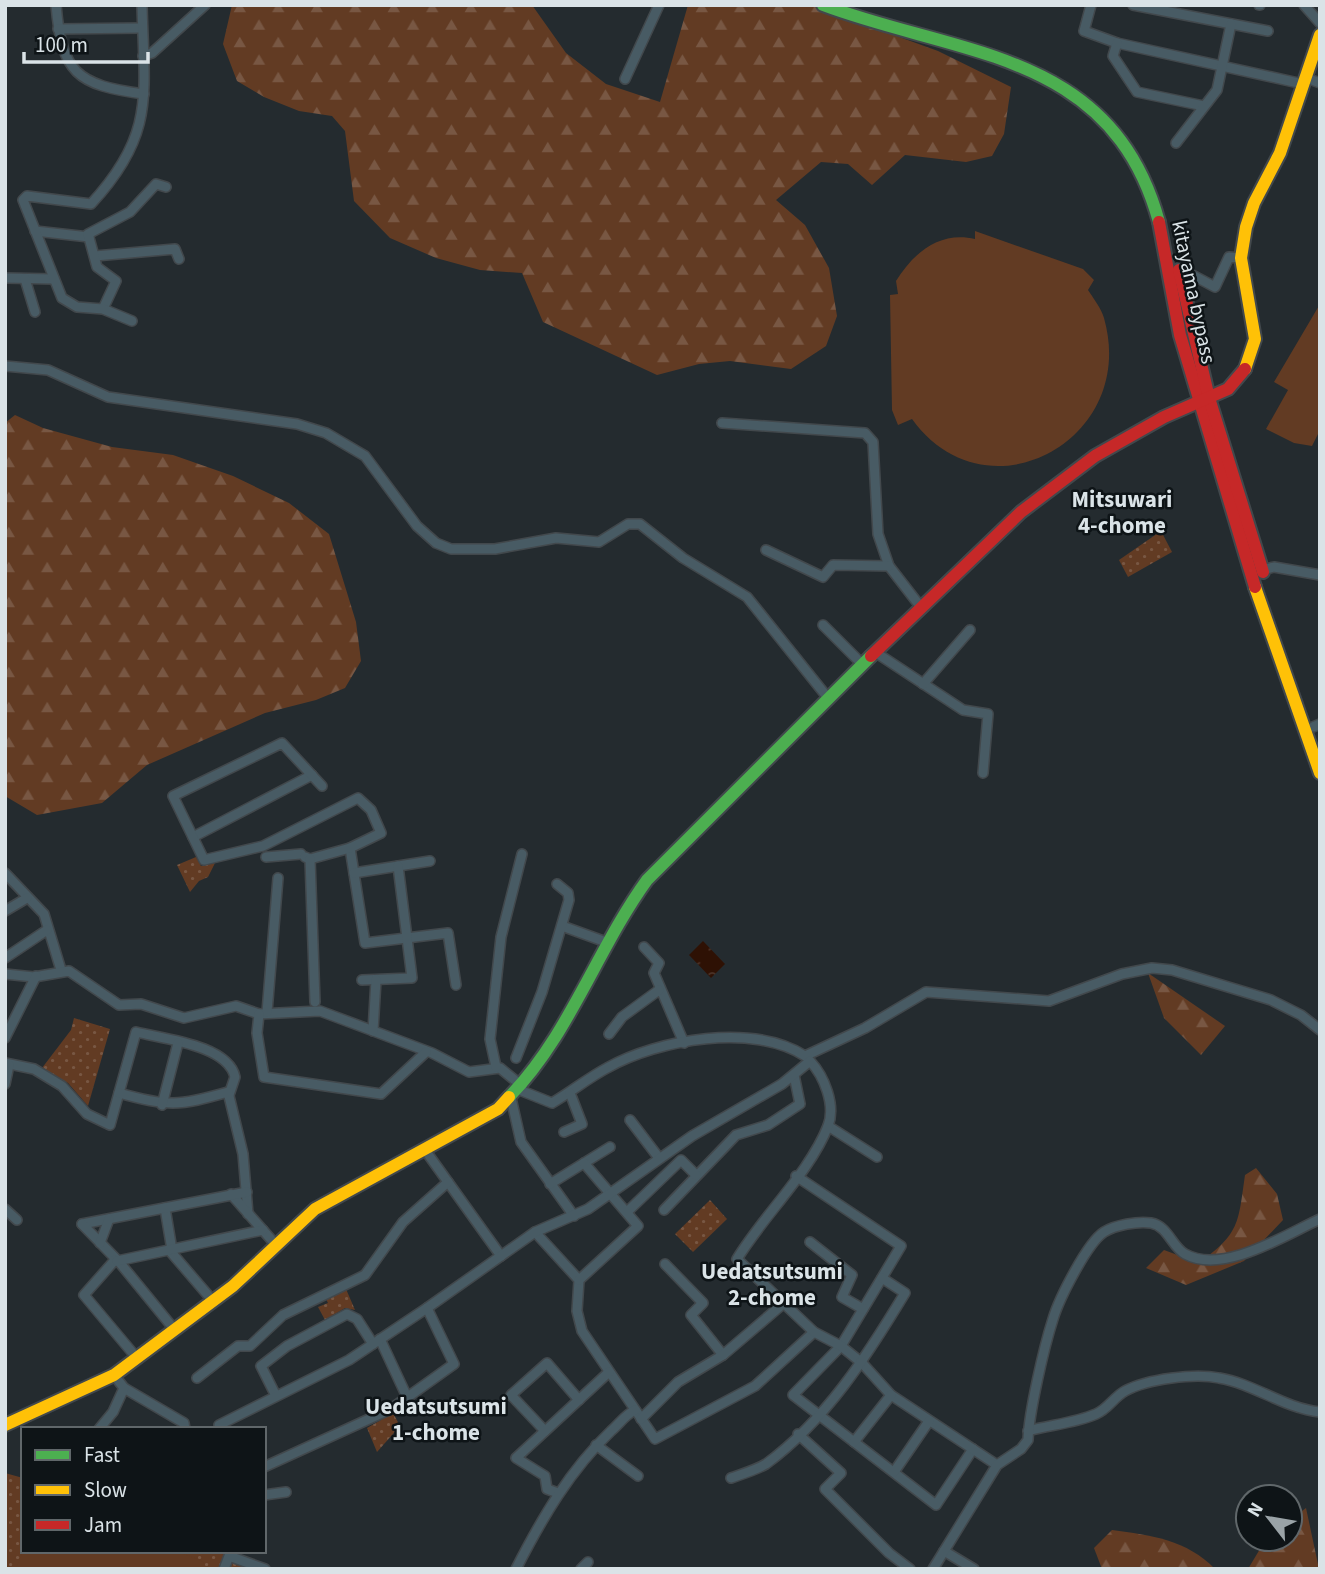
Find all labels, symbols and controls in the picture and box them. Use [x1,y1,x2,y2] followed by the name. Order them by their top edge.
[24,21,149,65] scale bar
[35,30,88,60] text: 100 m
[1164,218,1224,367] street label: kitayama bypass
[1072,483,1172,542] district label: Mitsuwari 4-chome
[701,1255,843,1314] district label: Uedatsutsumi 2-chome
[365,1390,507,1449] district label: Uedatsutsumi 1-chome
[21,1427,266,1553] legend
[84,1440,120,1470] text: Fast
[84,1475,127,1505] text: Slow
[1234,1483,1304,1553] north arrow
[1241,1498,1271,1522] text: N
[84,1510,122,1540] text: Jam

